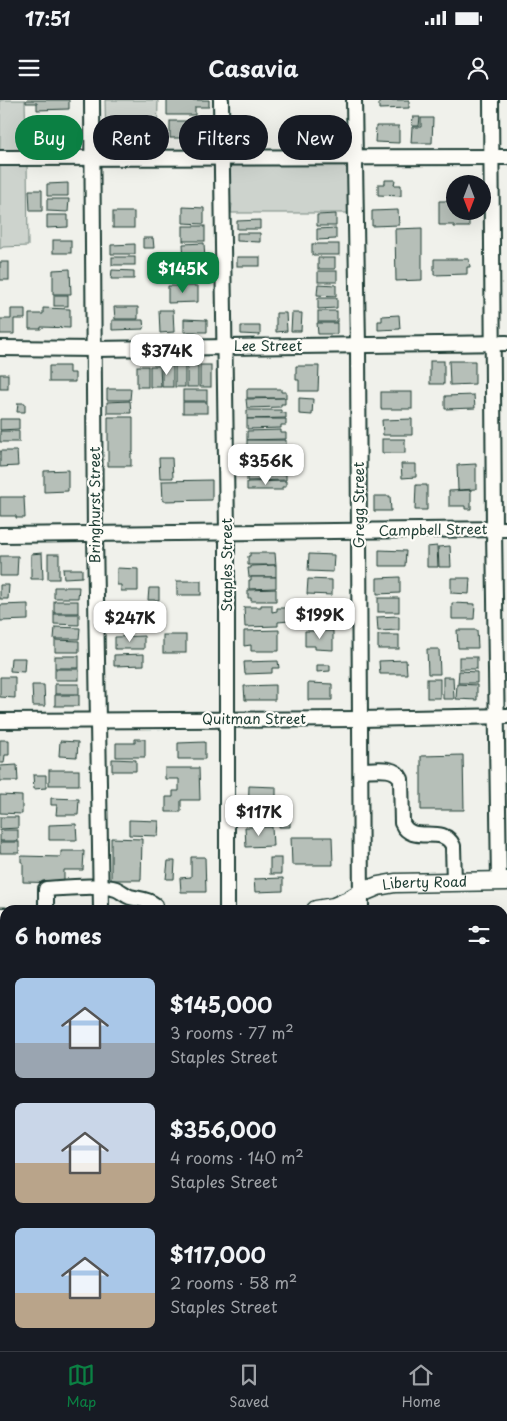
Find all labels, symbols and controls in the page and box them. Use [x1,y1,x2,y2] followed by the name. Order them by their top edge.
[25,4,70,32] text: 17:51
[208,51,299,84] text: Casavia
[15,54,43,82] icon: menu
[464,54,492,82] icon: person
[15,115,83,160] chip: Buy
[93,115,169,160] chip: Rent
[179,115,268,160] chip: Filters
[278,115,352,160] chip: New
[446,175,491,220] north arrow
[446,175,491,220] map controls
[148,252,218,294] pin: $145K
[158,256,208,280] text: $145K
[132,334,202,376] pin: $374K
[234,335,303,356] street label: Lee Street
[141,338,193,362] text: $374K
[231,444,301,486] pin: $356K
[84,446,105,563] street label: Bringhurst Street
[239,448,293,472] text: $356K
[348,462,369,548] street label: Gregg Street
[216,518,237,612] street label: Staples Street
[378,518,488,541] street label: Campbell Street
[285,598,355,640] pin: $199K
[95,600,165,643] pin: $247K
[296,602,344,626] text: $199K
[104,605,156,629] text: $247K
[202,708,306,729] street label: Quitman Street
[224,794,294,837] pin: $117K
[236,799,282,823] text: $117K
[380,871,467,895] street label: Liberty Road
[15,919,101,951] text: 6 homes
[465,921,493,949] icon: filters
[170,988,272,1020] text: $145,000
[55,998,115,1058] icon: home
[170,1020,294,1044] text: 3 rooms · 77 m²
[170,1044,278,1068] text: Staples Street
[170,1113,276,1145] text: $356,000
[55,1123,115,1183] icon: home
[170,1145,304,1169] text: 4 rooms · 140 m²
[170,1169,278,1193] text: Staples Street
[170,1238,266,1270] text: $117,000
[55,1248,115,1308] icon: home
[170,1270,297,1294] text: 2 rooms · 58 m²
[170,1294,278,1318] text: Staples Street
[66,1361,96,1412] tab: Map
[229,1361,269,1412] tab: Saved
[402,1361,441,1412] tab: Home

